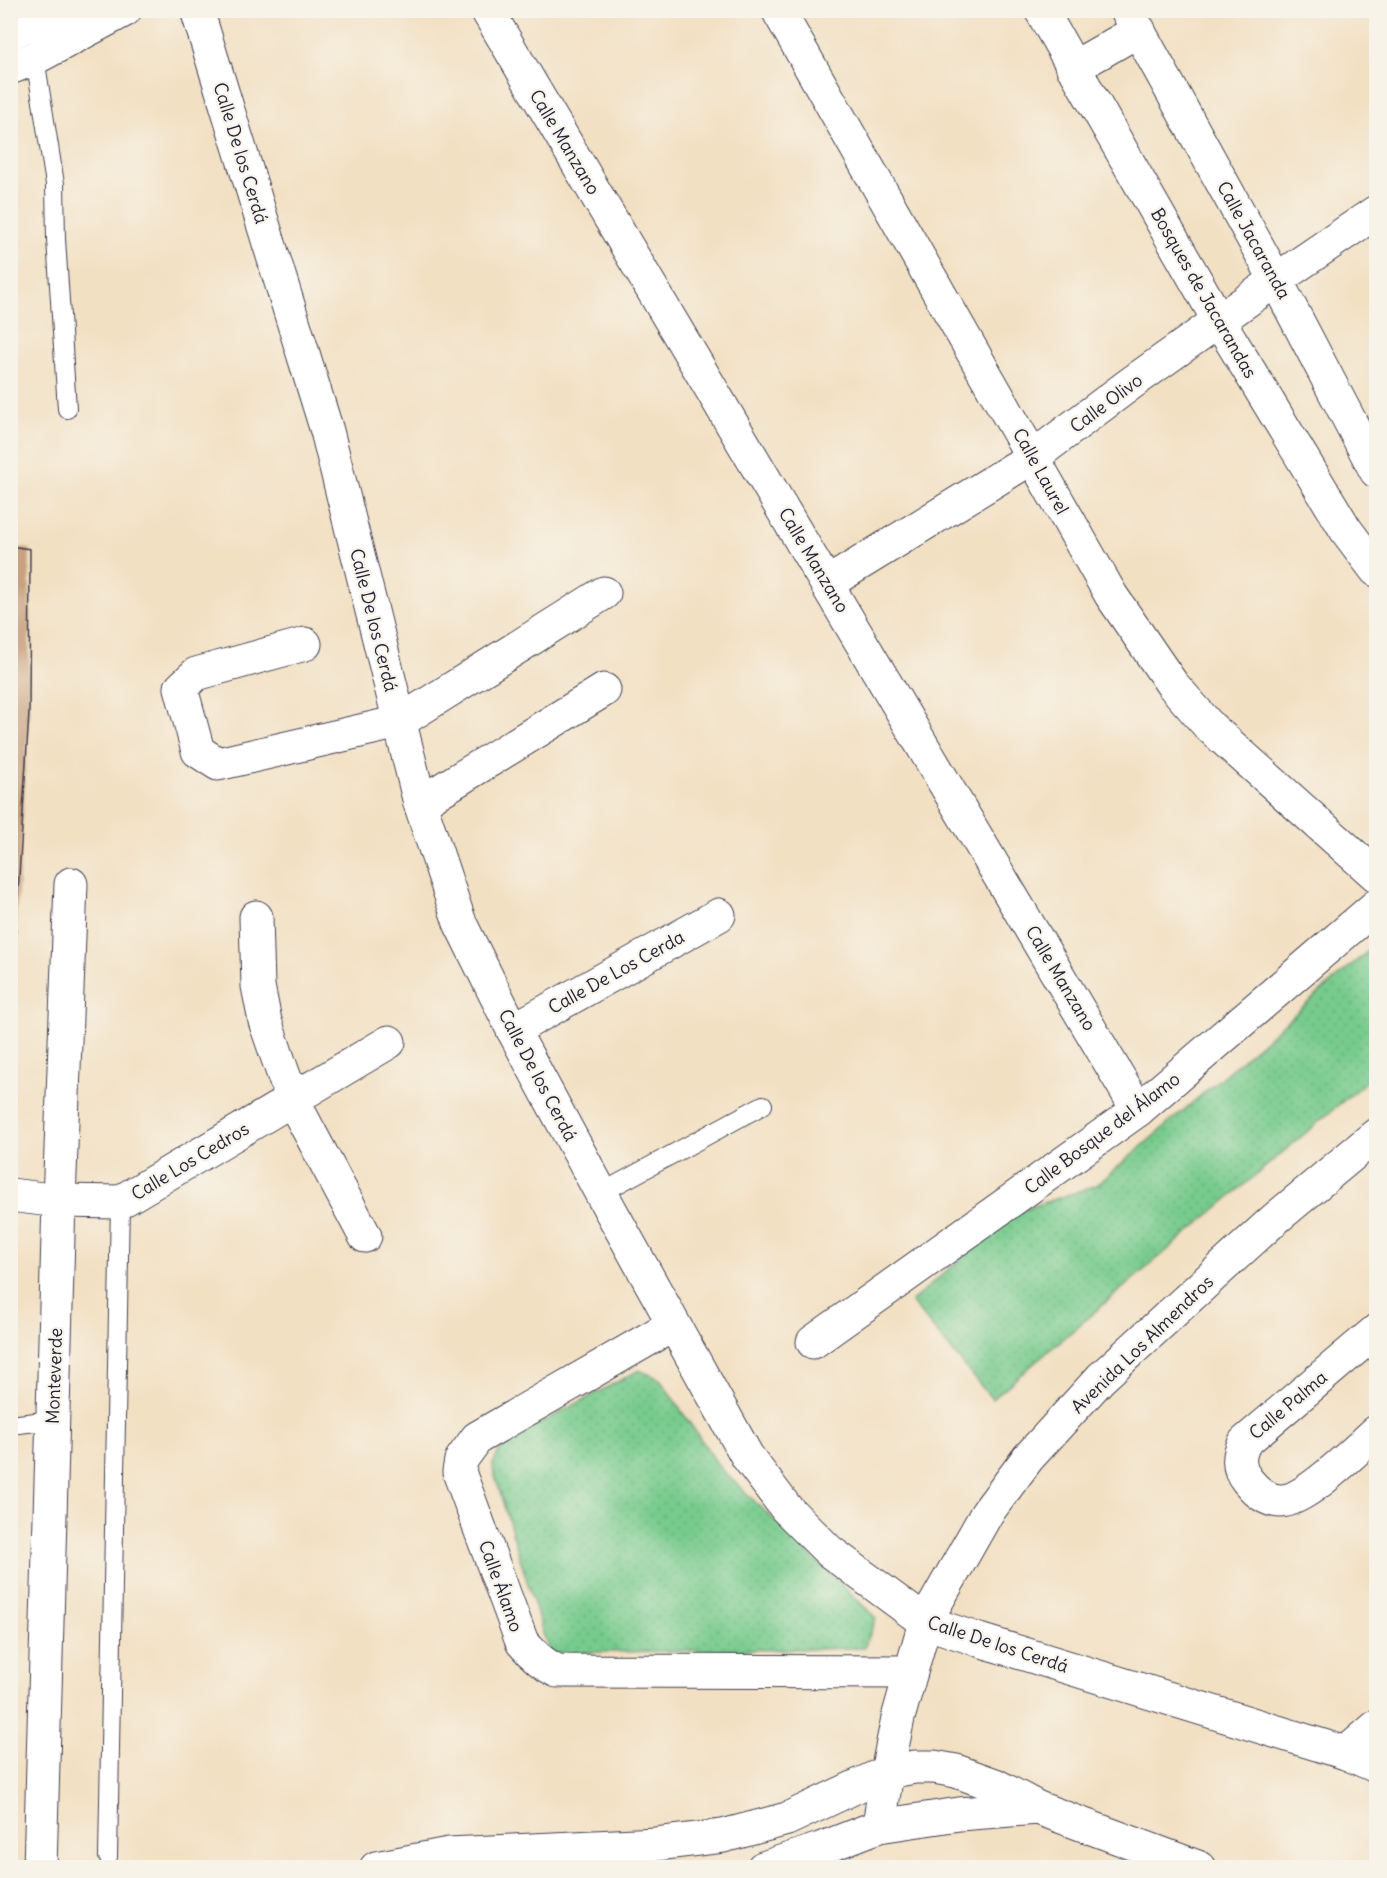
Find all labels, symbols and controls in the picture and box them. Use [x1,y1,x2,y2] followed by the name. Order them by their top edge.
[209,80,273,226] street label: Calle De los Cerdá
[525,85,605,199] street label: Calle Manzano
[1212,177,1296,303] street label: Calle Jacaranda
[1146,204,1262,382] street label: Bosques de Jacarandas
[1065,368,1147,438] street label: Calle Olivo
[1008,424,1074,518] street label: Calle Laurel
[774,503,854,617] street label: Calle Manzano
[345,546,403,694] street label: Calle De los Cerdá
[1021,921,1101,1035] street label: Calle Manzano
[544,925,688,1019] street label: Calle De Los Cerda
[493,1005,583,1145] street label: Calle De los Cerdá
[1020,1067,1184,1199] street label: Calle Bosque del Álamo
[127,1117,253,1205] street label: Calle Los Cedros
[1066,1270,1218,1418] street label: Avenida Los Almendros
[41,1328,67,1424] street label: Monteverde
[1244,1366,1332,1444] street label: Calle Palma
[474,1537,528,1635] street label: Calle Álamo
[925,1610,1071,1678] street label: Calle De los Cerdá

